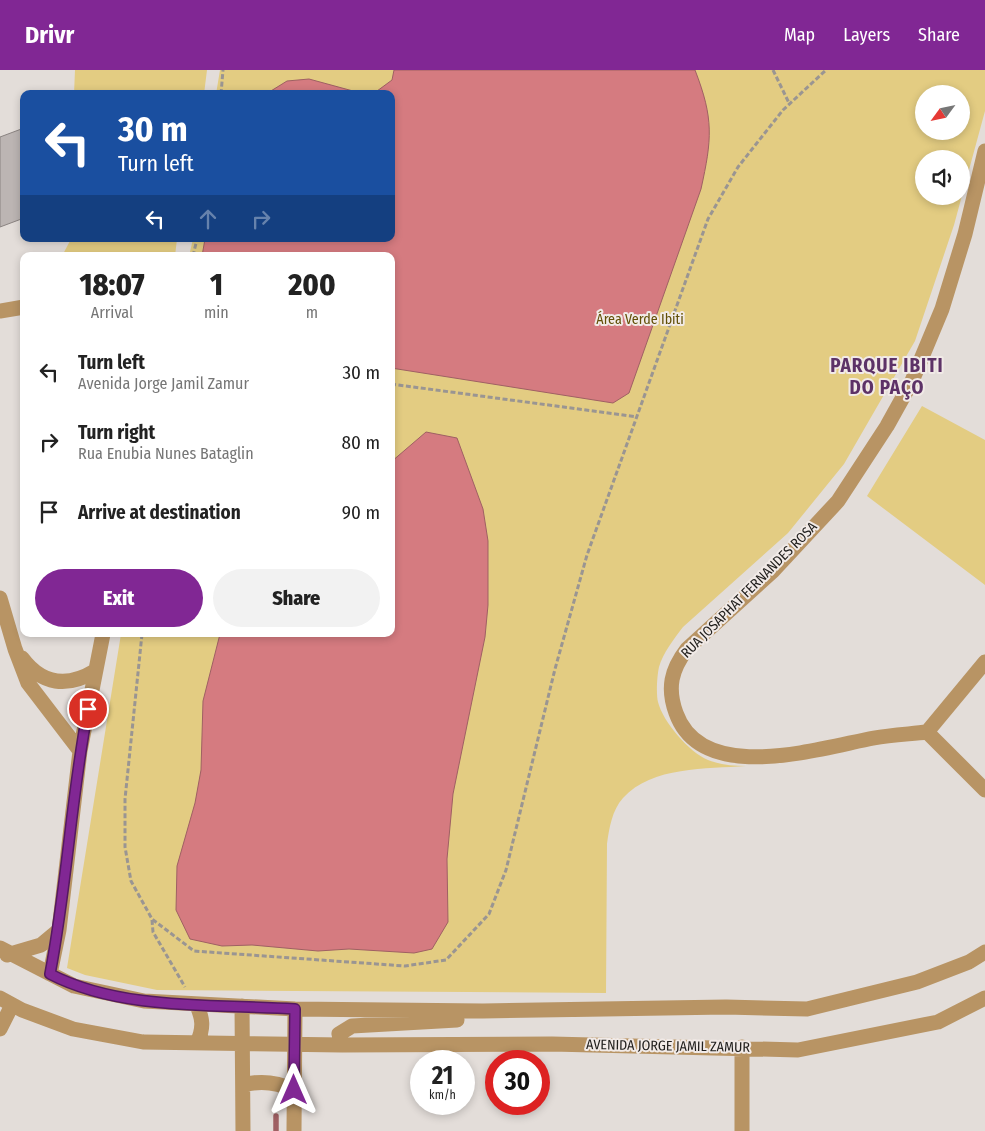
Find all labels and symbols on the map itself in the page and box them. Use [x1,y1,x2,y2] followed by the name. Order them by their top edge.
[915,85,970,140] north arrow
[596,310,684,328] park label: Área Verde Ibiti
[830,354,944,400] district label: PARQUE IBITI DO PAÇO
[677,518,821,662] street label: RUA JOSAPHAT FERNANDES ROSA
[67,688,109,730] pin
[586,1036,750,1056] street label: AVENIDA JORGE JAMIL ZAMUR
[485,1050,550,1115] speed limit sign: 30
[267,1063,319,1115] position arrow

